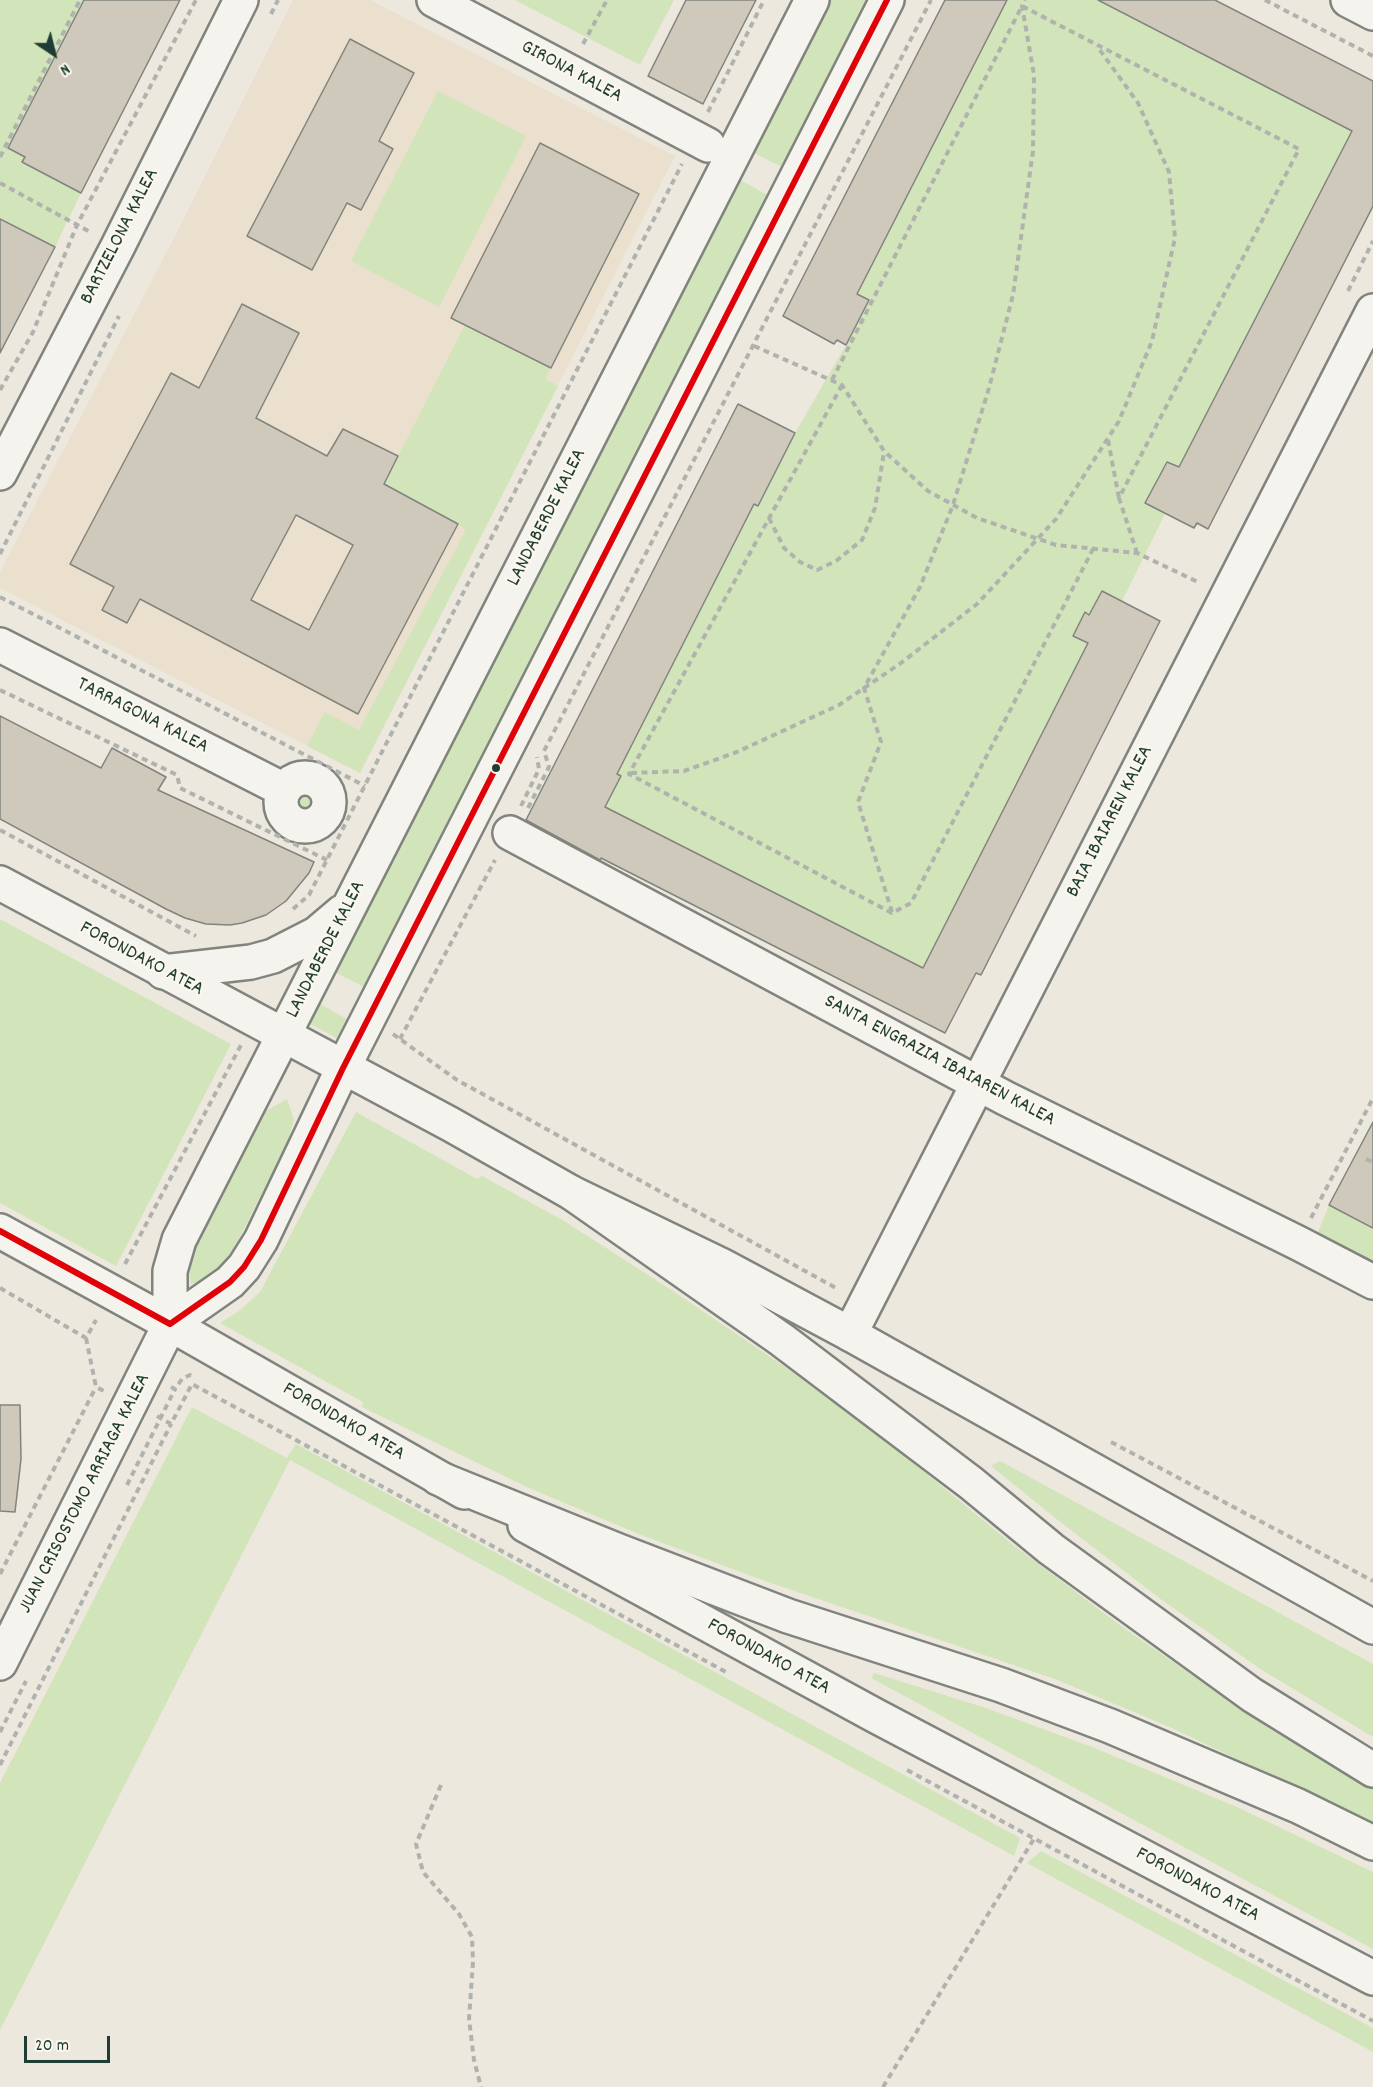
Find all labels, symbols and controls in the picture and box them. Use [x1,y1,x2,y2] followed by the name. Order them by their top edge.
[24,24,84,84] north arrow
[516,36,626,110] street label: GIRONA KALEA
[55,57,74,81] text: N
[76,165,166,309] street label: BARTZELONA KALEA
[503,445,593,591] street label: LANDABERDE KALEA
[72,673,212,761] street label: TARRAGONA KALEA
[1062,742,1160,902] street label: BAIA IBAIAREN KALEA
[490,762,502,774] unlabelled marker
[282,877,372,1023] street label: LANDABERDE KALEA
[75,917,207,1003] street label: FORONDAKO ATEA
[819,991,1059,1133] street label: SANTA ENGRAZIA IBAIAREN KALEA
[15,1370,157,1618] street label: JUAN CRISOSTOMO ARRIAGA KALEA
[278,1378,408,1468] street label: FORONDAKO ATEA
[702,1614,834,1702] street label: FORONDAKO ATEA
[1131,1843,1263,1929] street label: FORONDAKO ATEA
[27,2024,112,2062] scale bar
[35,2034,69,2059] text: 20 m

